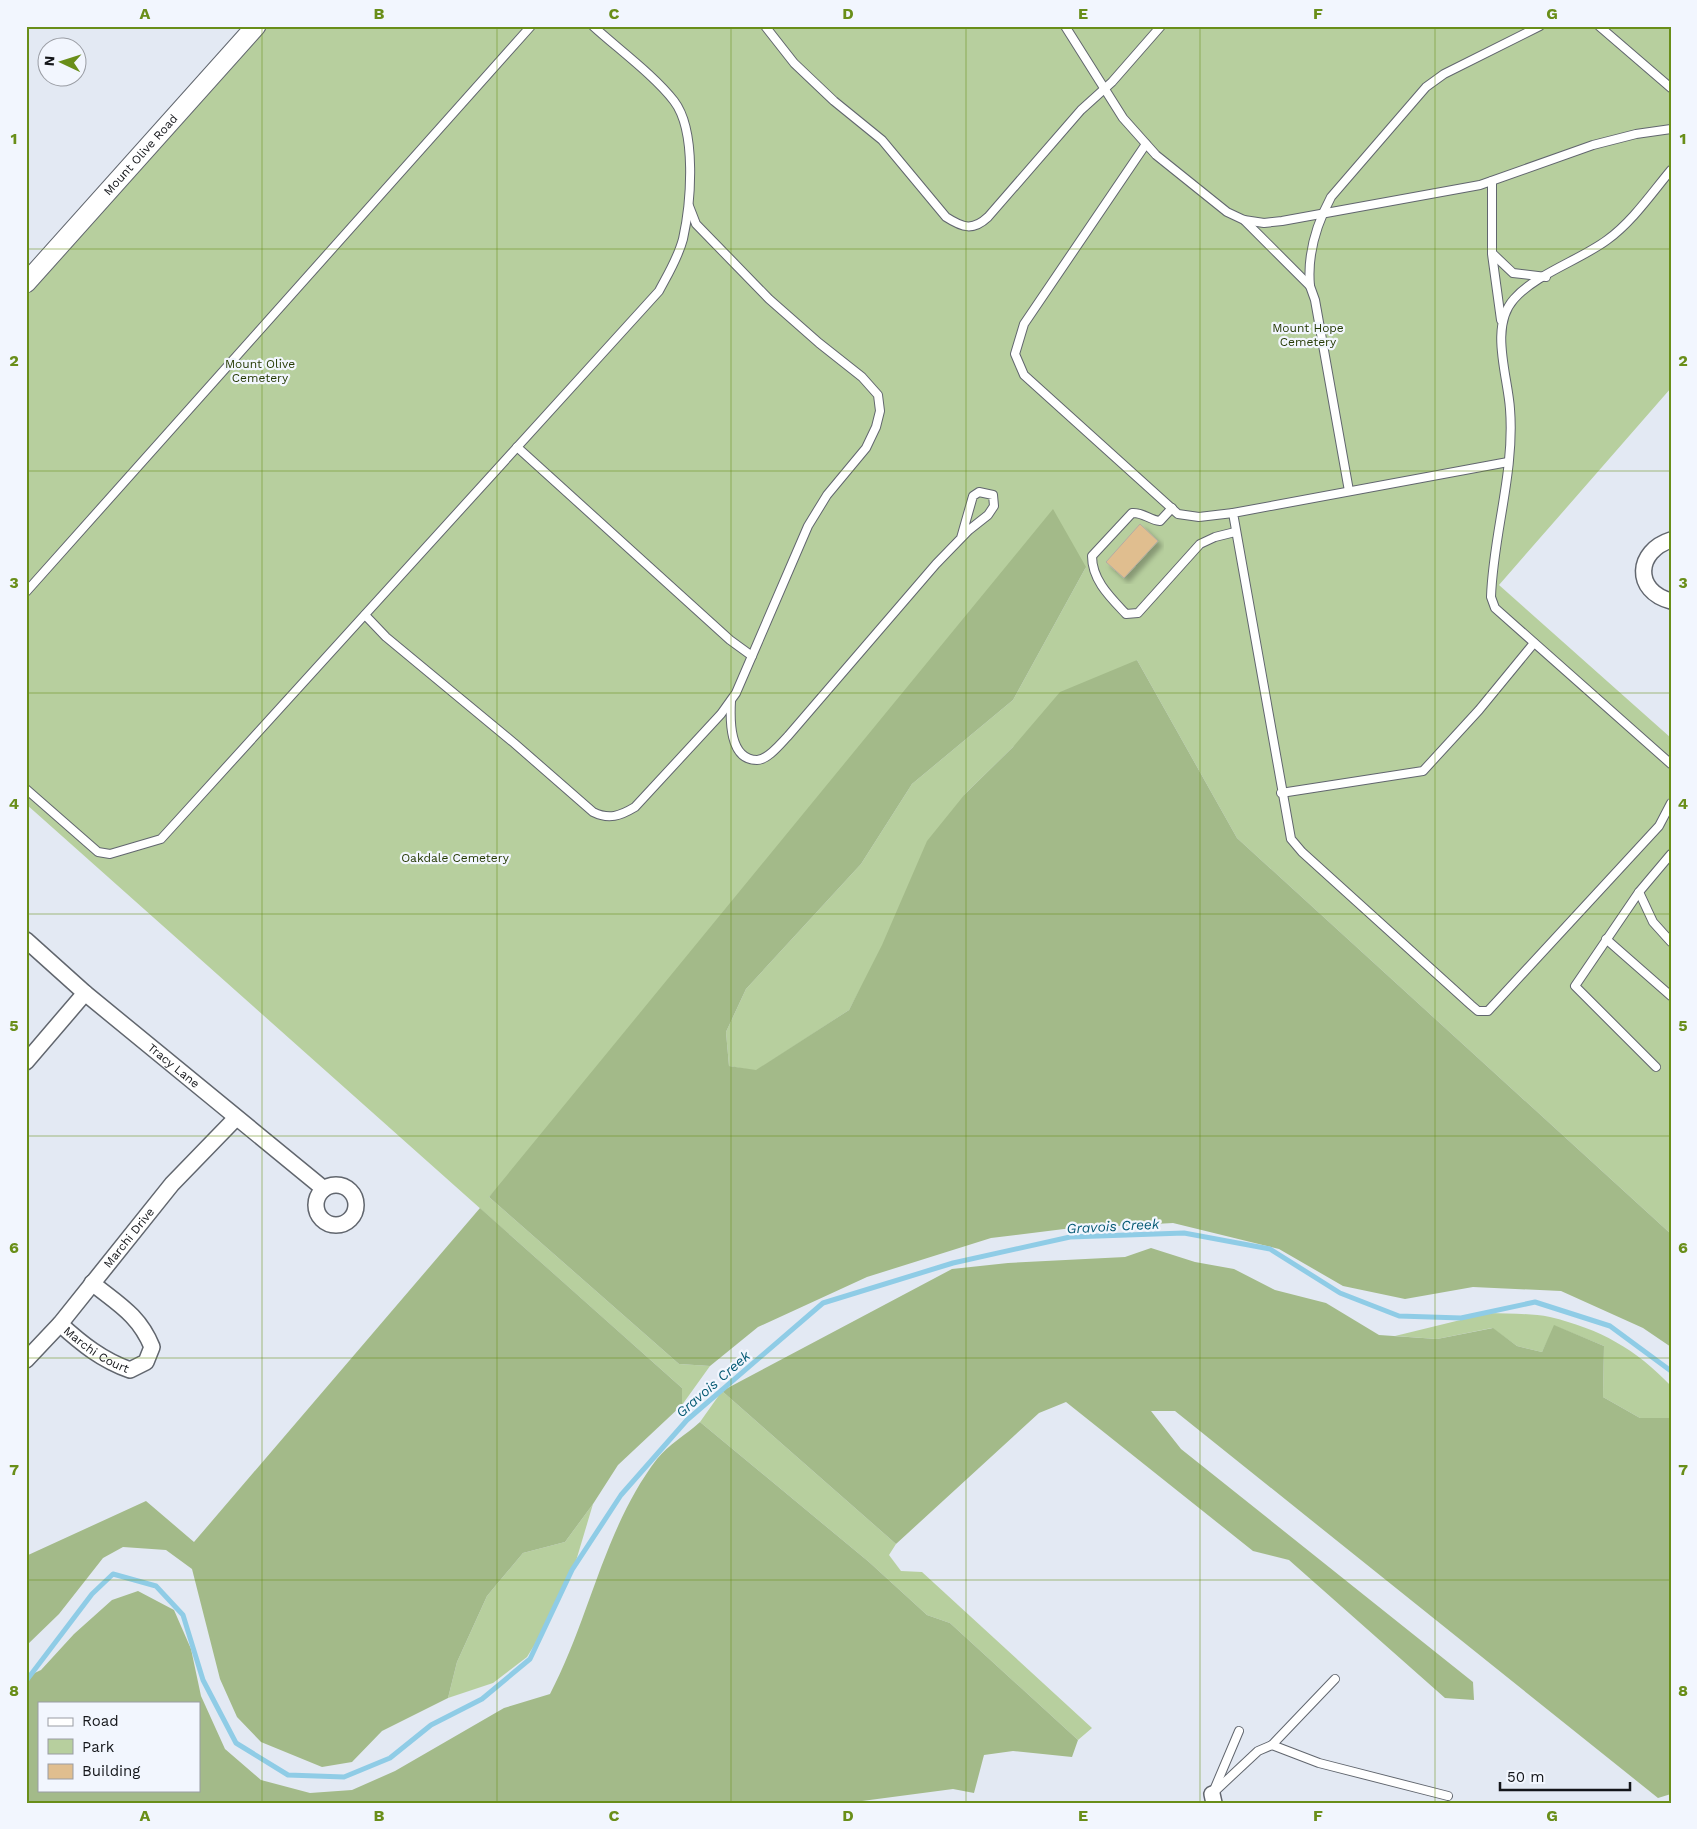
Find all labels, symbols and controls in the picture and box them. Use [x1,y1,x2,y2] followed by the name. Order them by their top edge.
[140,4,151,23] text: A
[374,4,385,23] text: B
[609,4,620,23] text: C
[842,4,854,23] text: D
[1078,4,1088,23] text: E
[1313,4,1323,23] text: F
[1546,4,1558,23] text: G
[38,38,88,88] north arrow
[41,55,57,67] text: N
[101,112,181,198] street label: Mount Olive Road
[11,129,17,148] text: 1
[1680,129,1686,148] text: 1
[1272,321,1344,349] park label: Mount Hope Cemetery
[9,351,19,370] text: 2
[1678,351,1688,370] text: 2
[225,357,295,385] park label: Mount Olive Cemetery
[9,573,19,592] text: 3
[1678,573,1688,592] text: 3
[9,794,19,813] text: 4
[1678,794,1688,813] text: 4
[401,851,510,865] park label: Oakdale Cemetery
[9,1016,19,1035] text: 5
[1678,1016,1688,1035] text: 5
[145,1040,202,1091] street label: Tracy Lane
[101,1205,157,1271] street label: Marchi Drive
[1066,1216,1160,1236] water label: Gravois Creek
[9,1238,19,1257] text: 6
[1678,1238,1688,1257] text: 6
[61,1324,131,1376] street label: Marchi Court
[673,1347,754,1421] water label: Gravois Creek
[9,1460,19,1479] text: 7
[1678,1460,1688,1479] text: 7
[9,1681,19,1700] text: 8
[1678,1681,1688,1700] text: 8
[38,1702,200,1792] legend
[82,1712,119,1730] text: Road
[82,1738,115,1756] text: Park
[1500,1759,1630,1791] scale bar
[82,1762,140,1780] text: Building
[1507,1768,1544,1786] text: 50 m
[140,1806,151,1825] text: A
[374,1806,385,1825] text: B
[609,1806,620,1825] text: C
[842,1806,854,1825] text: D
[1078,1806,1088,1825] text: E
[1313,1806,1323,1825] text: F
[1546,1806,1558,1825] text: G

